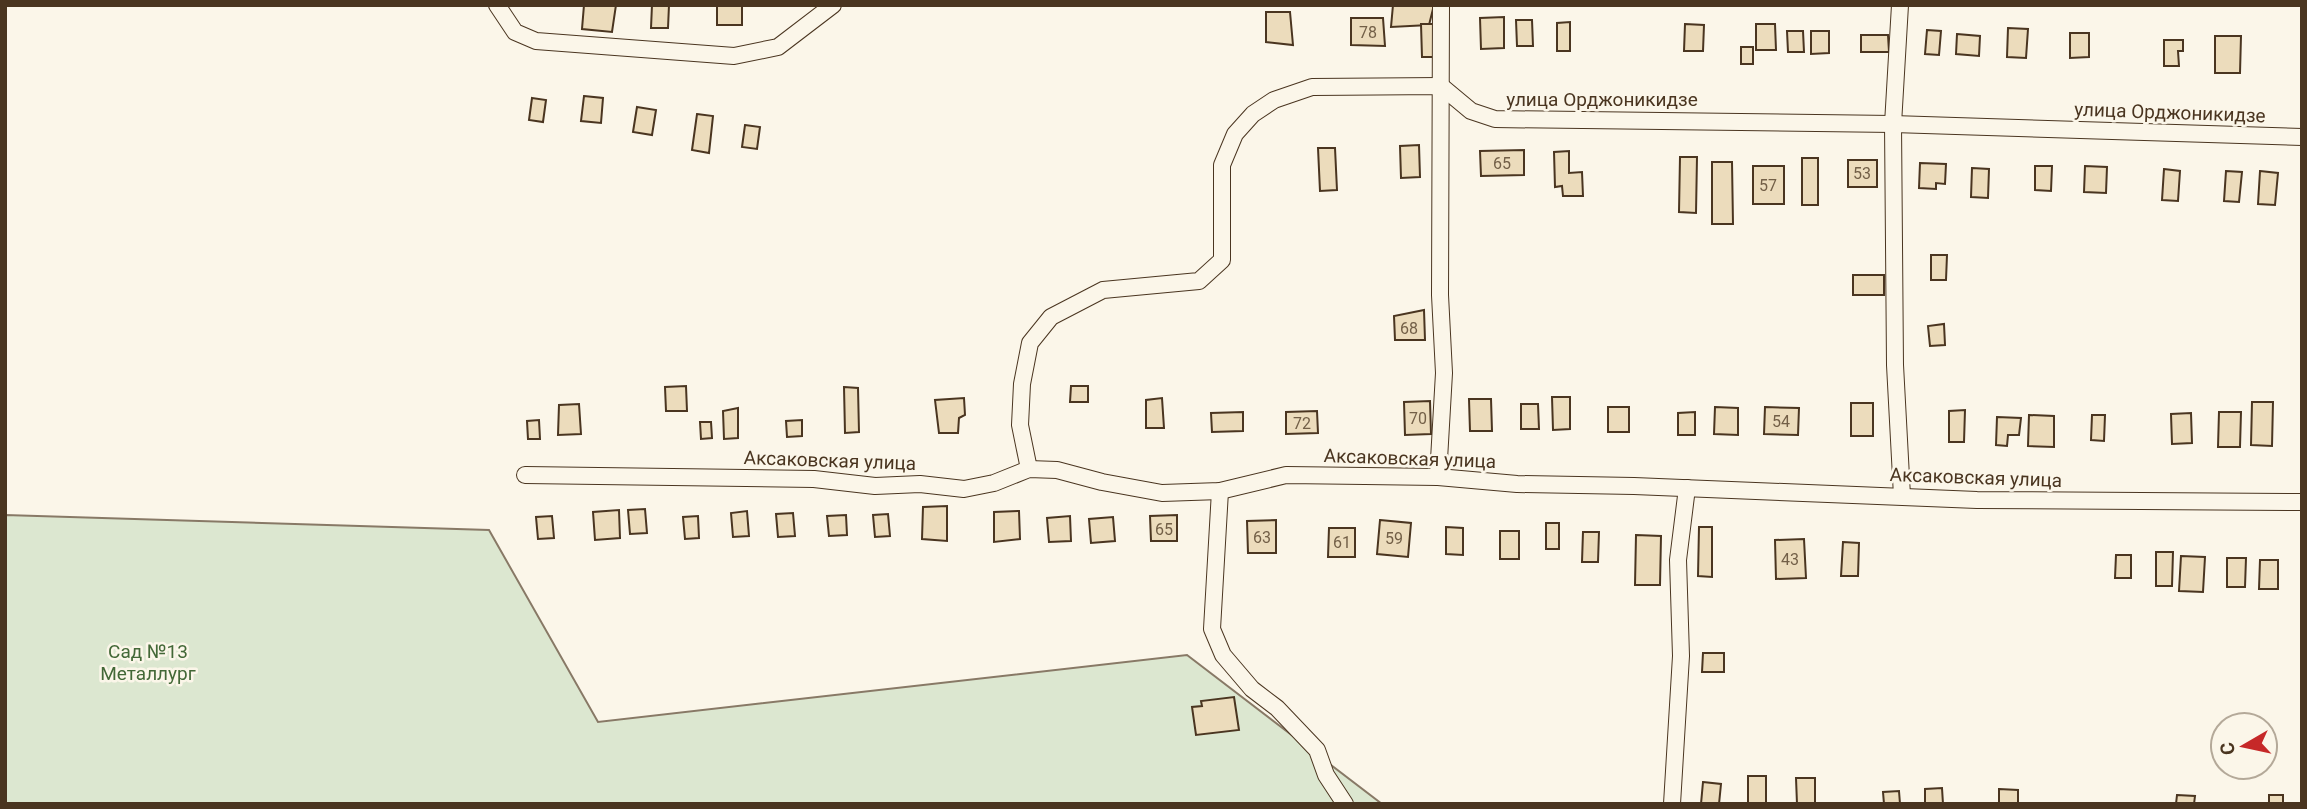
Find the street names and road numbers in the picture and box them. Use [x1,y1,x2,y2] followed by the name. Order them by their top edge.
[1506,88,1698,111] street label: улица Орджоникидзе
[2074,98,2266,127] street label: улица Орджоникидзе
[1323,444,1497,473] street label: Аксаковская улица
[743,446,917,475] street label: Аксаковская улица
[1889,463,2063,492] street label: Аксаковская улица

